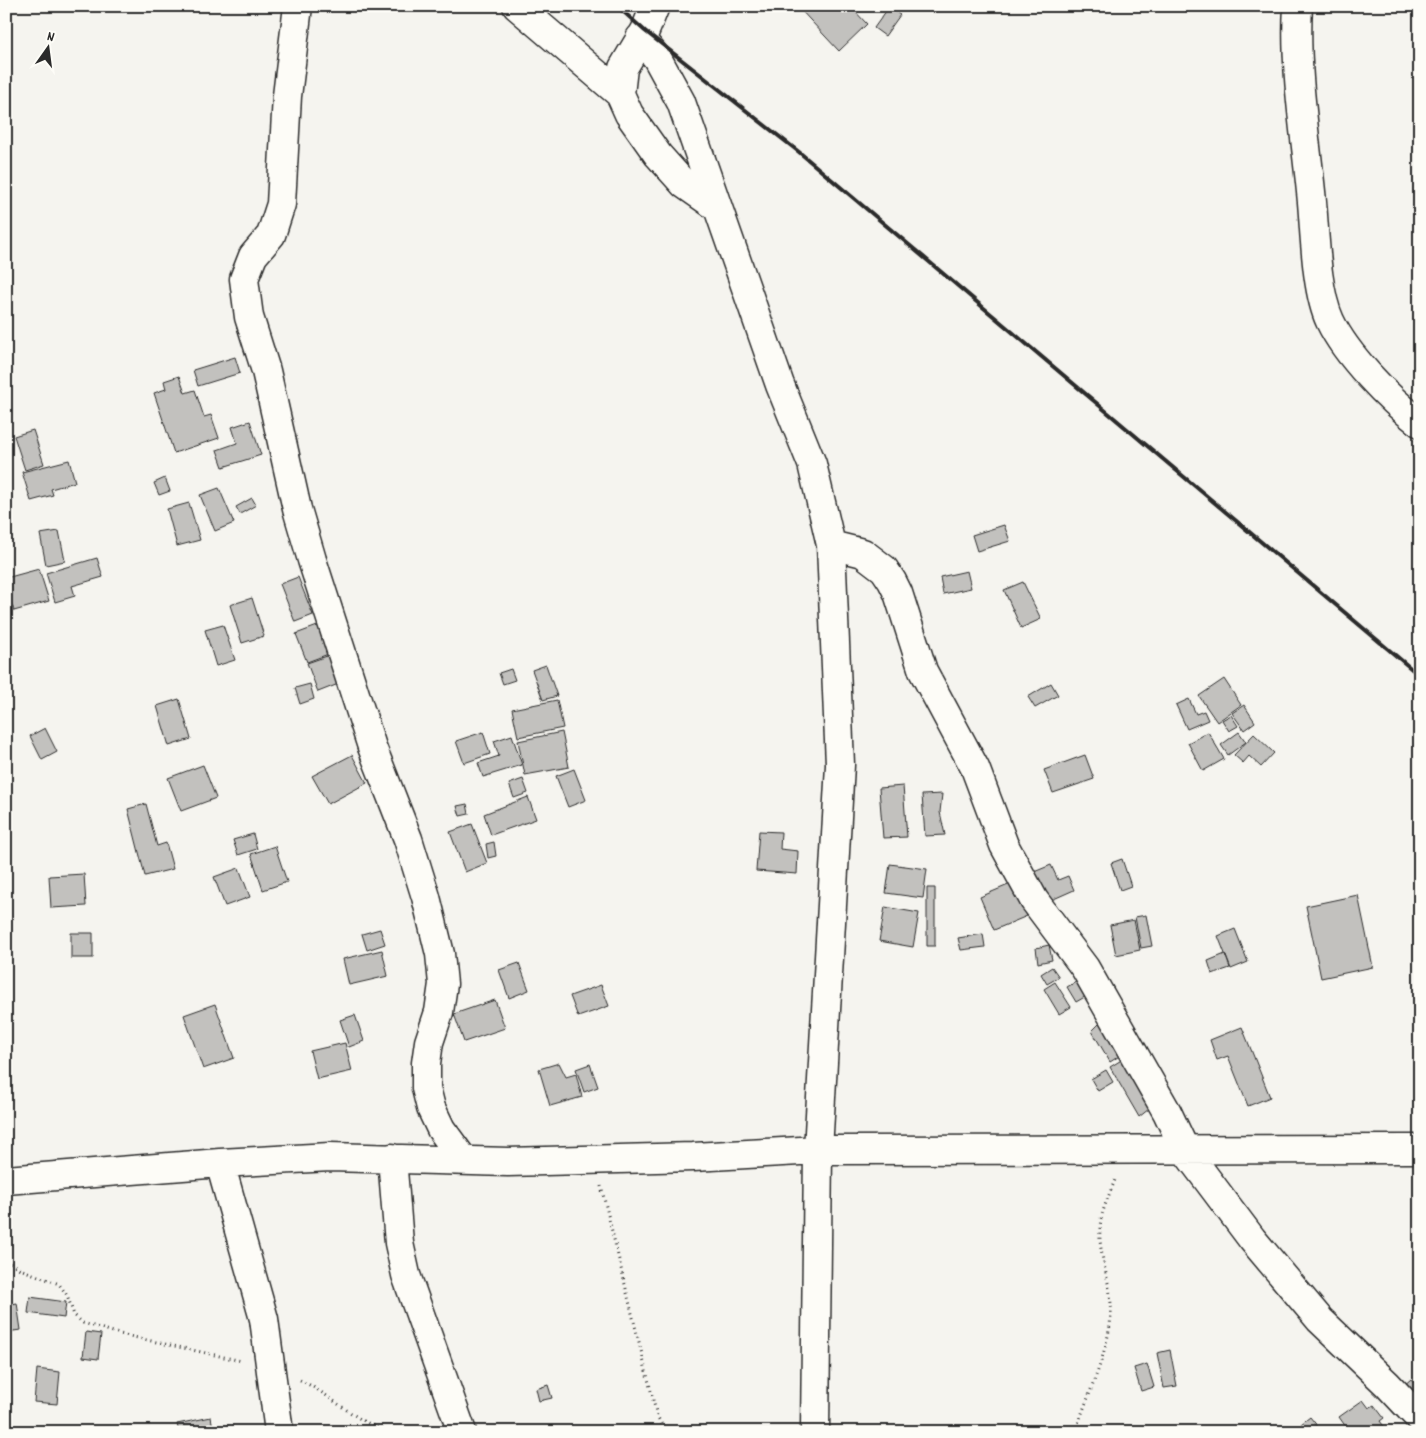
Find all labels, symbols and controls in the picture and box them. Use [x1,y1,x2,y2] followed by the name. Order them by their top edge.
[22,22,72,72] north arrow
[45,27,57,48] text: N

